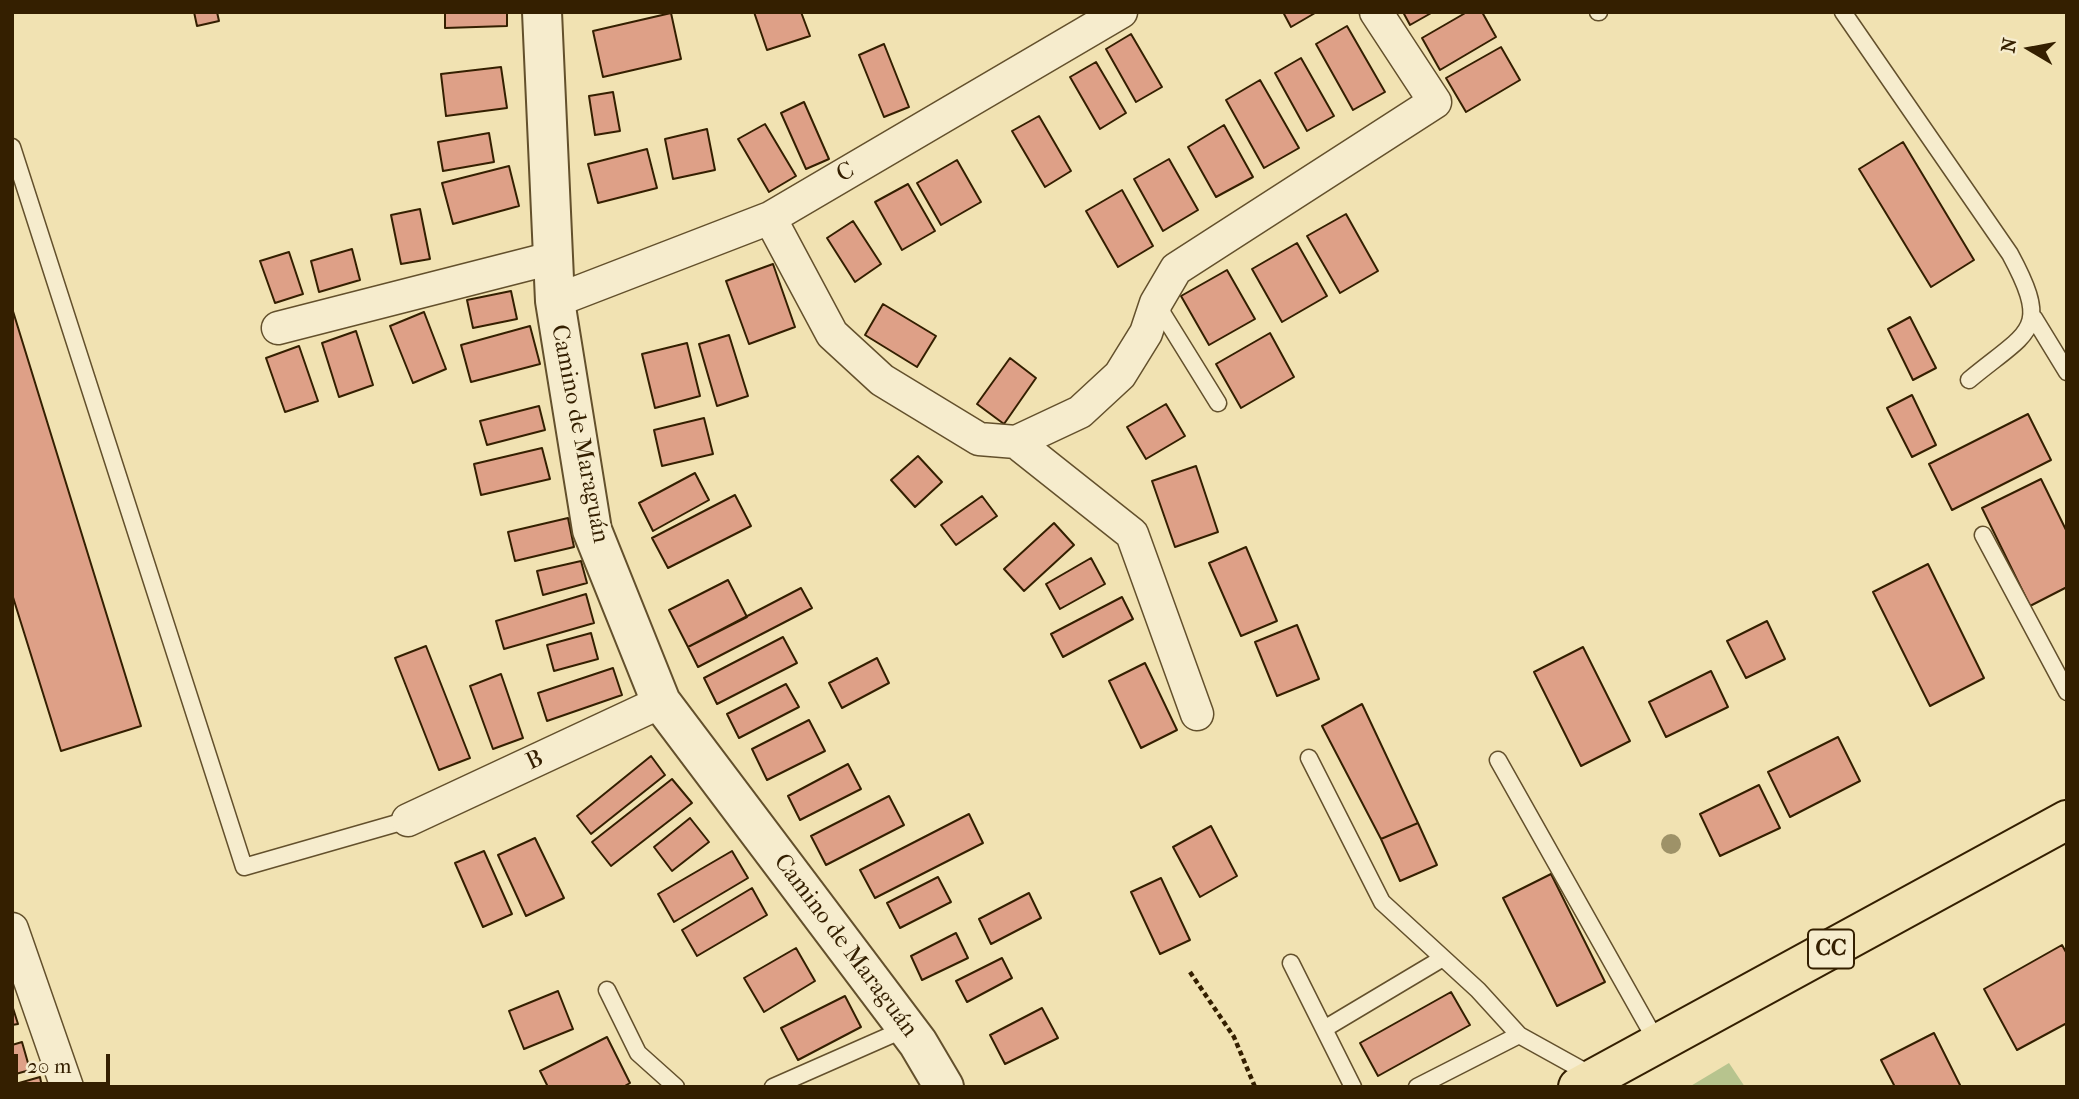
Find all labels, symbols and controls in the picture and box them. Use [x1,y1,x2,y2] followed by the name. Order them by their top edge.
[1995,14,2065,84] north arrow
[1997,36,2021,54] text: N
[832,156,860,190] street label: C
[544,322,614,546] street label: Camino de Maraguán
[522,745,548,777] street label: B
[767,849,923,1043] street label: Camino de Maraguán
[1808,930,1854,968] road number: CC
[18,1040,114,1084] scale bar
[27,1054,71,1078] text: 20 m

